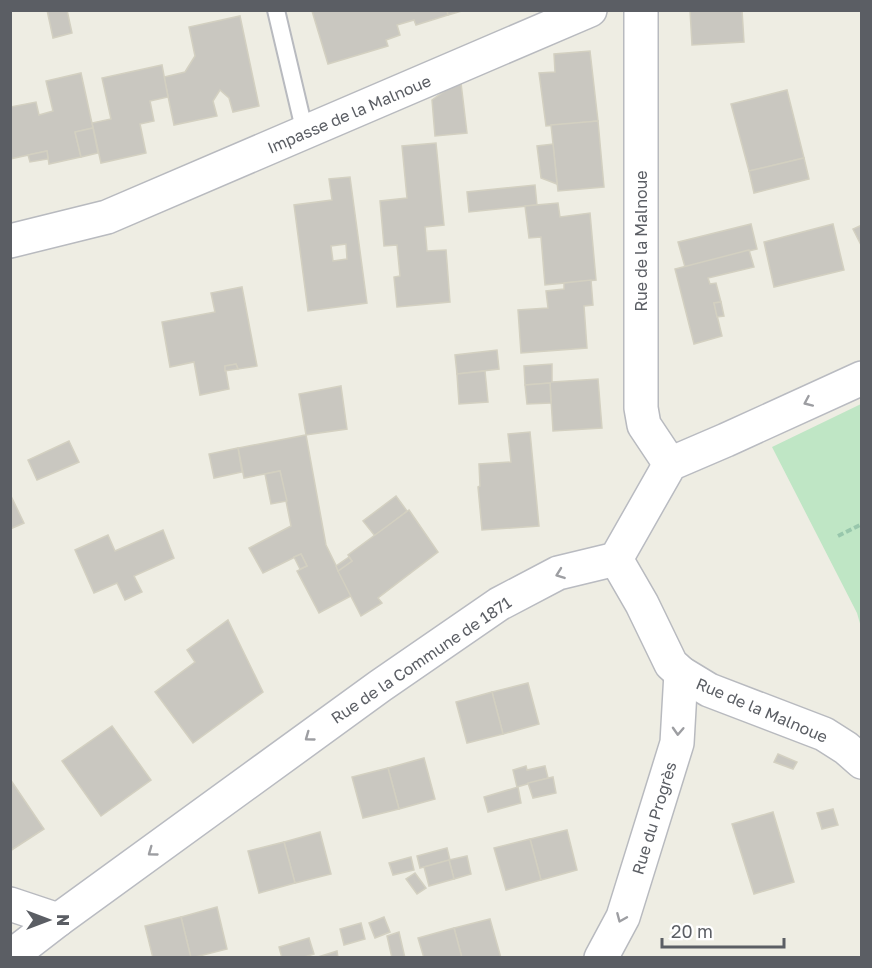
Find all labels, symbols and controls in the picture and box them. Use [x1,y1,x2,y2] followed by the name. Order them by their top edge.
[264,70,434,158] street label: Impasse de la Malnoue
[631,170,651,312] street label: Rue de la Malnoue
[804,395,815,407] one-way arrow
[555,566,565,579] one-way arrow
[327,592,515,728] street label: Rue de la Commune de 1871
[693,673,831,747] street label: Rue de la Malnoue
[671,727,684,736] one-way arrow
[305,730,316,741] one-way arrow
[627,759,681,877] street label: Rue du Progrès
[147,845,158,856] one-way arrow
[18,890,78,950] north arrow
[617,911,629,922] one-way arrow
[662,911,784,949] scale bar
[53,914,73,926] text: N
[671,920,713,942] text: 20 m

